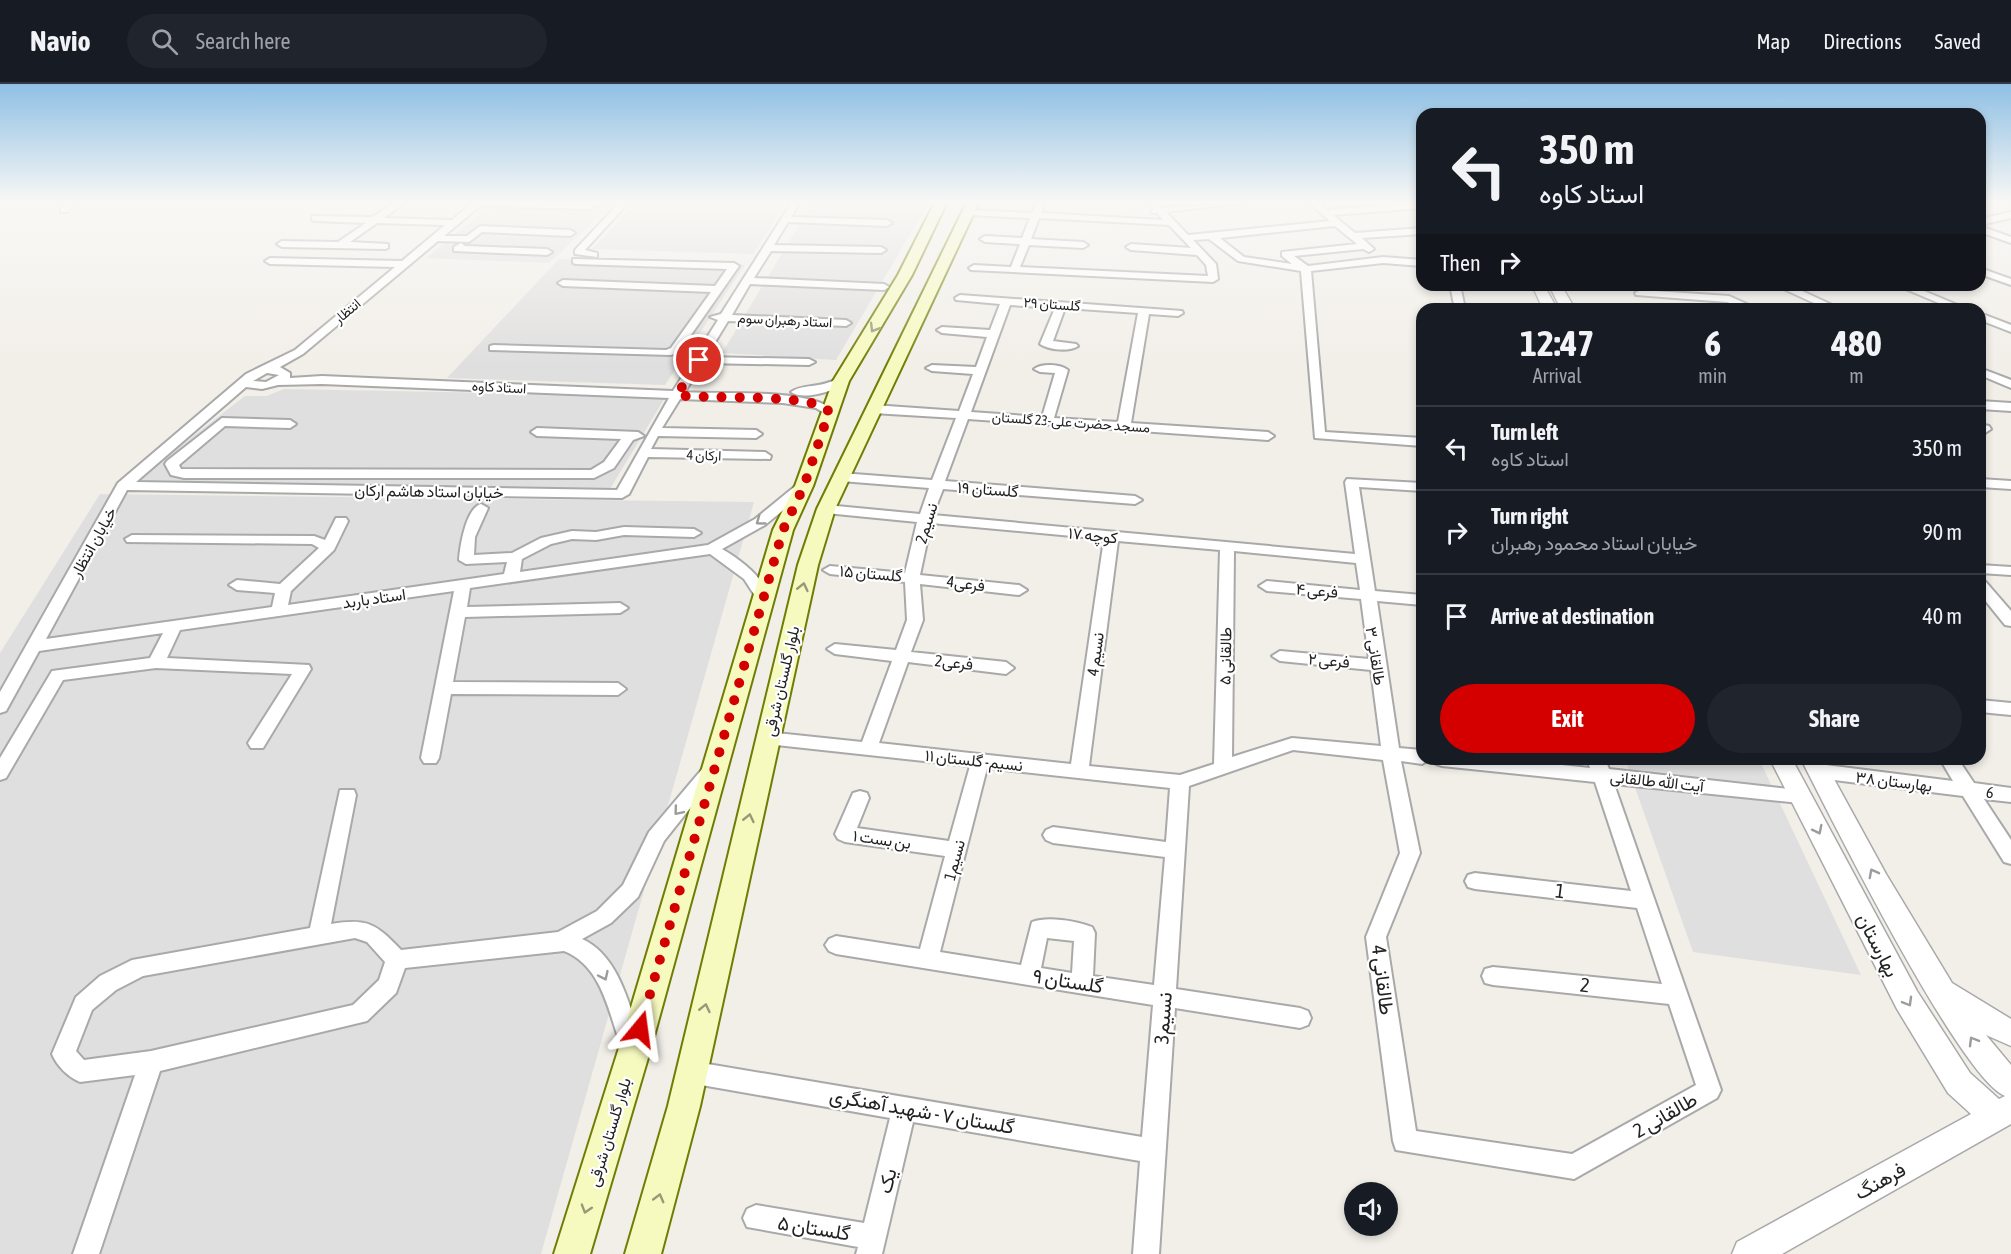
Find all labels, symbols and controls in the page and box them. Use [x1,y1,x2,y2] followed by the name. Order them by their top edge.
[127,14,547,68] search box
[30,25,91,57] text: Navio
[148,25,181,58] icon: search
[196,28,291,54] text: Search here
[1756,29,1790,53] text: Map
[1823,29,1902,53] text: Directions
[1935,29,1981,53] text: Saved
[1539,125,1634,173] text: 350 m
[1440,132,1518,210] icon: left
[1539,178,1644,209] text: استاد کاوه
[1493,246,1526,279] icon: right
[1440,250,1481,276] text: Then
[1023,294,1081,315] street label: گلستان ۲۹
[330,295,364,328] street label: انتظار
[737,310,833,331] street label: استاد رهبران سوم
[870,322,881,332] one-way arrow
[1520,322,1594,364] text: 12:47
[1704,322,1721,364] text: 6
[1831,322,1882,364] text: 480
[673,334,724,385] pin
[682,343,715,376] icon: arrive
[1533,364,1582,387] text: Arrival
[1698,364,1727,387] text: min
[1849,364,1864,387] text: m
[471,378,527,397] street label: استاد کاوه
[991,408,1151,437] street label: مسجد حضرت علی-23 گلستان
[1491,419,1558,445] text: Turn left
[1440,432,1473,465] icon: left
[1912,435,1962,461] text: 350 m
[686,446,722,465] street label: ارکان 4
[1491,447,1569,470] text: استاد کاوه
[957,478,1019,501] street label: گلستان ۱۹
[354,481,504,503] street label: خیابان استاد هاشم ارکان
[911,501,943,546] street label: نسیم2
[1491,503,1568,529] text: Turn right
[66,504,121,582] street label: خیابان انتظار
[756,514,767,525] one-way arrow
[1440,516,1473,549] icon: right
[1922,519,1962,545] text: 90 m
[1067,523,1119,550] street label: کوچه ۱۷
[1491,531,1698,554] text: خیابان استاد محمود رهبران
[839,561,903,586] street label: گلستان ۱۵
[946,572,986,596] street label: فرعی4
[1295,579,1339,603] street label: فرعی ۴
[795,583,808,593] one-way arrow
[341,585,407,613] street label: استاد باربد
[1440,600,1473,633] icon: arrive
[1491,603,1654,629] text: Arrive at destination
[1922,603,1962,629] text: 40 m
[760,624,804,738] street label: بلوار گلستان شرقی
[1361,625,1390,687] street label: طالقانی ۳
[1215,627,1237,685] street label: طالقانی ۵
[1083,631,1109,677] street label: نسیم 4
[1307,649,1350,673] street label: فرعی ۲
[934,651,974,675] street label: فرعی2
[1440,684,1695,753] button: Exit
[1707,684,1962,753] button: Share
[924,746,1024,776] street label: نسیم- گلستان ۱۱
[1609,767,1706,797] street label: آیت الله طالقانی
[1854,767,1933,797] street label: بهارستان ۳۸
[1985,783,1995,801] street label: 6
[674,804,685,815] one-way arrow
[741,813,754,823] one-way arrow
[1811,823,1822,834] one-way arrow
[852,826,912,854] street label: بن بست ۱
[940,838,970,883] street label: نسیم1
[1869,869,1880,879] one-way arrow
[1554,879,1566,902] street label: 1
[1851,909,1904,981] street label: بهارستان
[1367,944,1399,1016] street label: طالقانی 4
[1031,964,1105,997] street label: گلستان ۹
[597,970,609,981] one-way arrow
[1579,973,1591,996] street label: 2
[1149,991,1178,1045] street label: نسیم3
[1901,996,1913,1006] one-way arrow
[608,997,672,1061] position arrow
[697,1003,710,1013] one-way arrow
[1968,1037,1980,1047] one-way arrow
[584,1075,636,1189] street label: بلوار گلستان شرقی
[828,1083,1016,1140] street label: گلستان ۷ - شهید آهنگری
[1629,1087,1701,1143] street label: طالقانی 2
[1850,1157,1910,1206] street label: فرهنگ
[872,1166,902,1196] street label: یک
[1344,1182,1398,1236] map controls
[1344,1182,1398,1236] button: sound
[651,1193,664,1203] one-way arrow
[581,1203,593,1214] one-way arrow
[776,1210,852,1245] street label: گلستان ۵

